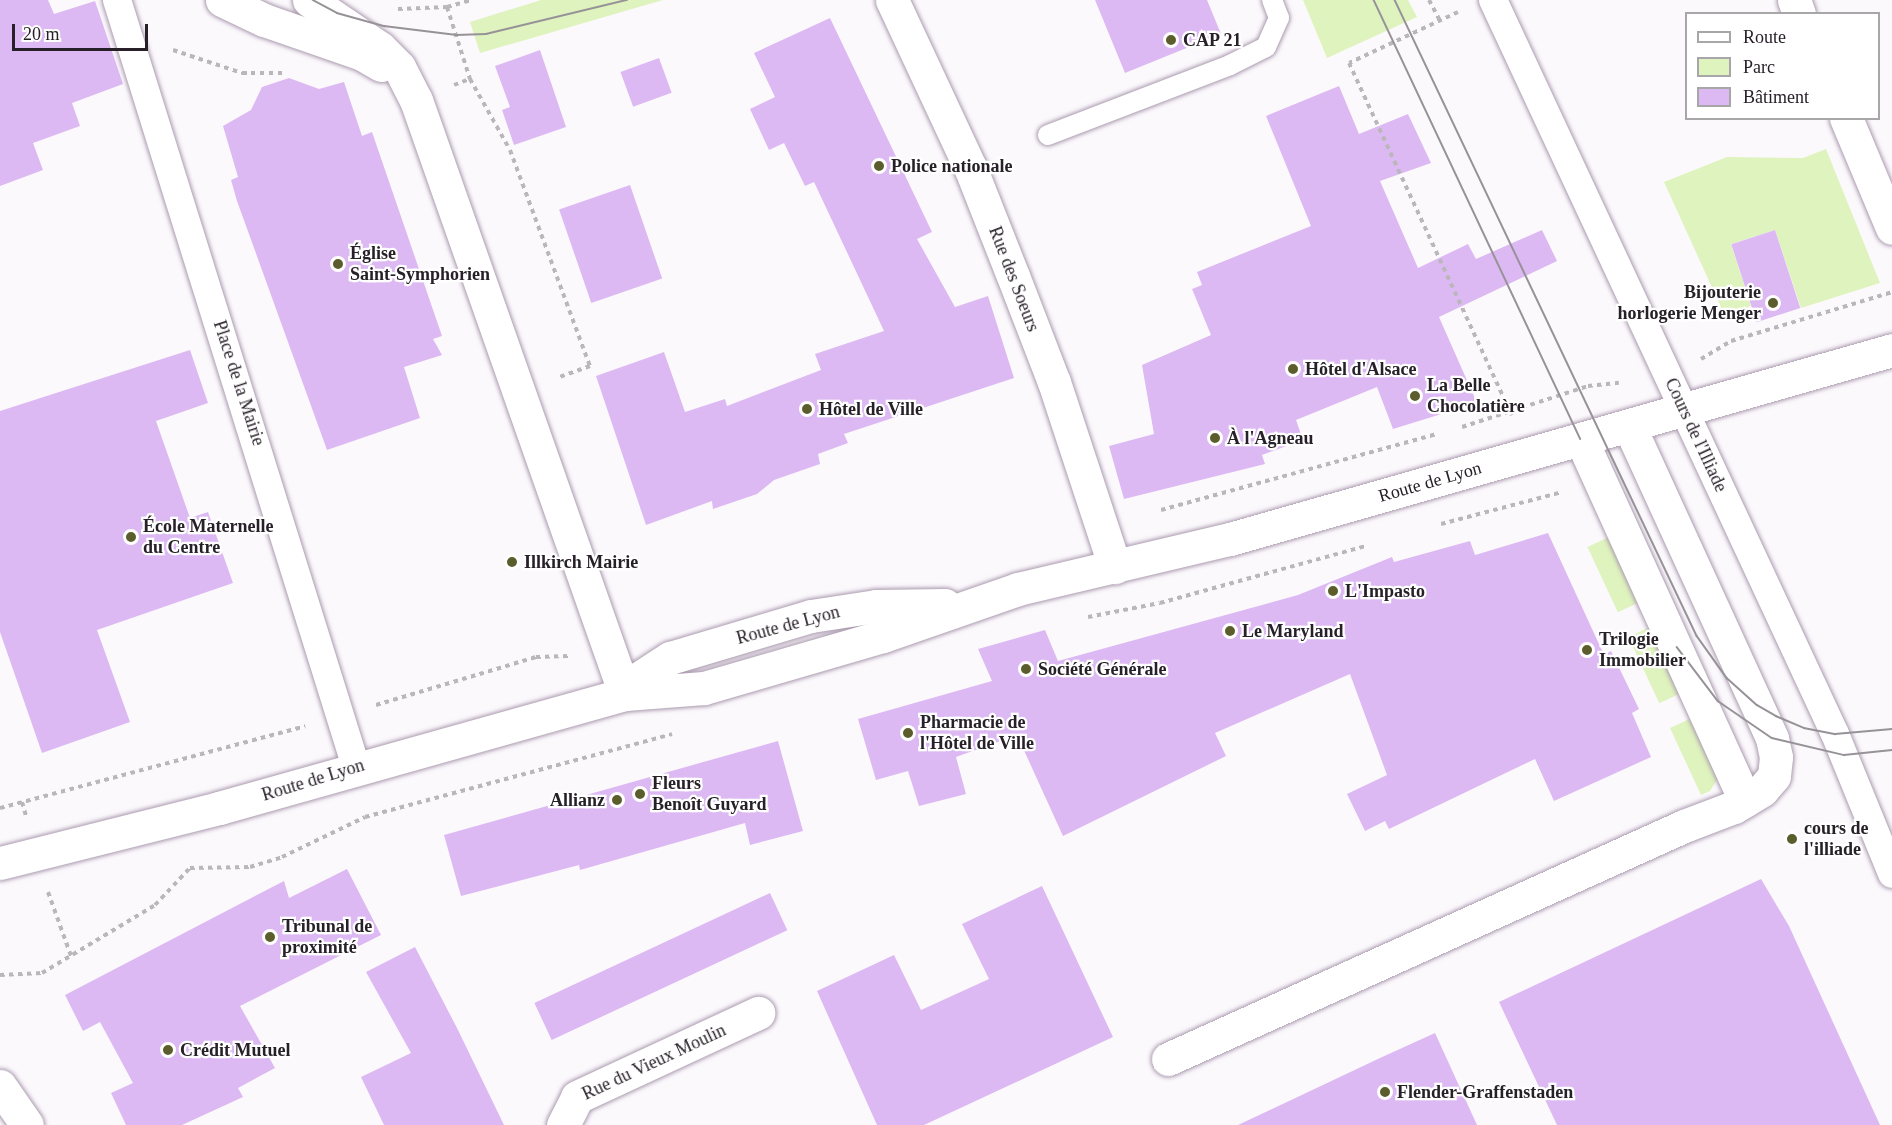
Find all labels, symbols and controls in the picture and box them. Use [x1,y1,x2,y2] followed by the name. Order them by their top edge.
[15,12,152,50] scale bar
[1685,12,1880,120] legend
[23,24,60,44] text: 20 m
[1743,27,1786,47] text: Route
[1183,29,1242,51] place label: CAP 21
[1164,33,1178,47] marker: CAP 21
[1743,57,1775,77] text: Parc
[1743,87,1809,107] text: Bâtiment
[891,155,1012,177] place label: Police nationale
[872,159,886,173] marker: Police nationale
[984,223,1044,335] street label: Rue des Soeurs
[350,243,490,286] place label: Église Saint-Symphorien
[331,257,345,271] marker: Église Saint-Symphorien
[1618,282,1761,324] place label: Bijouterie horlogerie Menger
[1766,296,1780,310] marker: Bijouterie horlogerie Menger
[209,318,269,448] street label: Place de la Mairie
[1305,358,1416,380] place label: Hôtel d'Alsace
[1286,362,1300,376] marker: Hôtel d'Alsace
[1427,375,1525,418] place label: La Belle Chocolatière
[1660,375,1732,495] street label: Cours de l'Illiade
[1408,389,1422,403] marker: La Belle Chocolatière
[819,398,923,420] place label: Hôtel de Ville
[800,402,814,416] marker: Hôtel de Ville
[1227,427,1314,449] place label: À l'Agneau
[1208,431,1222,445] marker: À l'Agneau
[1376,457,1484,507] street label: Route de Lyon
[143,516,273,558] place label: École Maternelle du Centre
[124,530,138,544] marker: École Maternelle du Centre
[524,551,638,573] place label: Illkirch Mairie
[505,555,519,569] marker: Illkirch Mairie
[1345,580,1425,602] place label: L'Impasto
[1326,584,1340,598] marker: L'Impasto
[734,601,842,649] street label: Route de Lyon
[1242,620,1343,642] place label: Le Maryland
[1223,624,1237,638] marker: Le Maryland
[1599,629,1686,672] place label: Trilogie Immobilier
[1580,643,1594,657] marker: Trilogie Immobilier
[1038,658,1166,680] place label: Société Générale
[1019,662,1033,676] marker: Société Générale
[920,712,1034,754] place label: Pharmacie de l'Hôtel de Ville
[901,726,915,740] marker: Pharmacie de l'Hôtel de Ville
[259,754,367,806] street label: Route de Lyon
[652,773,767,816] place label: Fleurs Benoît Guyard
[633,787,647,801] marker: Fleurs Benoît Guyard
[550,789,605,811] place label: Allianz
[610,793,624,807] marker: Allianz
[1804,818,1868,860] place label: cours de l'illiade
[1785,832,1799,846] marker: cours de l'illiade
[282,916,372,958] place label: Tribunal de proximité
[263,930,277,944] marker: Tribunal de proximité
[579,1019,729,1105] street label: Rue du Vieux Moulin
[180,1039,290,1061] place label: Crédit Mutuel
[161,1043,175,1057] marker: Crédit Mutuel
[1397,1081,1573,1103] place label: Flender-Graffenstaden
[1378,1085,1392,1099] marker: Flender-Graffenstaden

